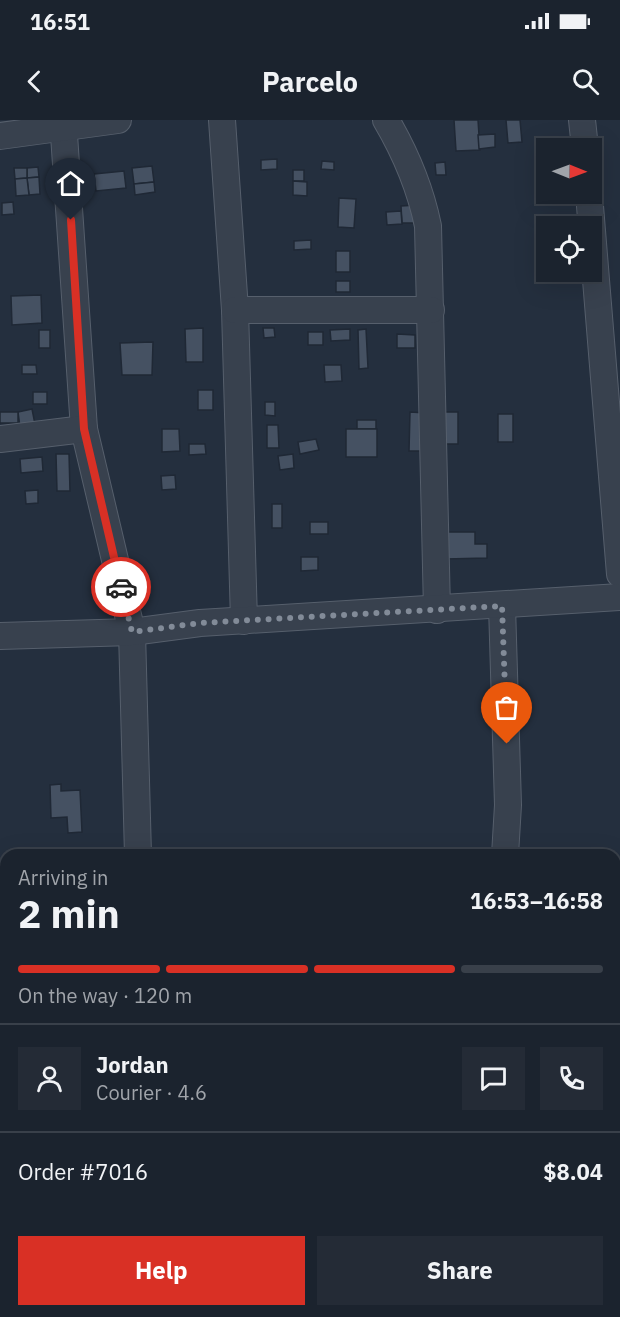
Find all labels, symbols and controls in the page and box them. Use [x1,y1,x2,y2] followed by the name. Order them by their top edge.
[30,7,90,36] text: 16:51
[262,64,358,99] text: Parcelo
[18,65,51,98] icon: back
[569,65,602,98] icon: search
[536,138,602,204] north arrow
[536,138,602,282] map controls
[45,158,96,220] pin
[54,167,87,200] icon: home
[536,216,602,282] button: locate
[91,557,151,617] courier
[105,571,138,604] icon: car
[481,682,532,744] pin
[490,691,523,724] icon: bag
[18,864,108,891] text: Arriving in
[470,886,603,915] text: 16:53–16:58
[18,888,120,939] text: 2 min
[18,982,192,1009] text: On the way · 120 m
[18,1047,81,1110] button: person
[462,1047,525,1110] button: chat
[540,1047,603,1110] button: phone
[96,1050,169,1079] text: Jordan
[96,1079,207,1106] text: Courier · 4.6
[18,1157,148,1186] text: Order #7016
[543,1157,603,1186] text: $8.04
[18,1236,305,1305] button: Help
[317,1236,603,1305] button: Share

